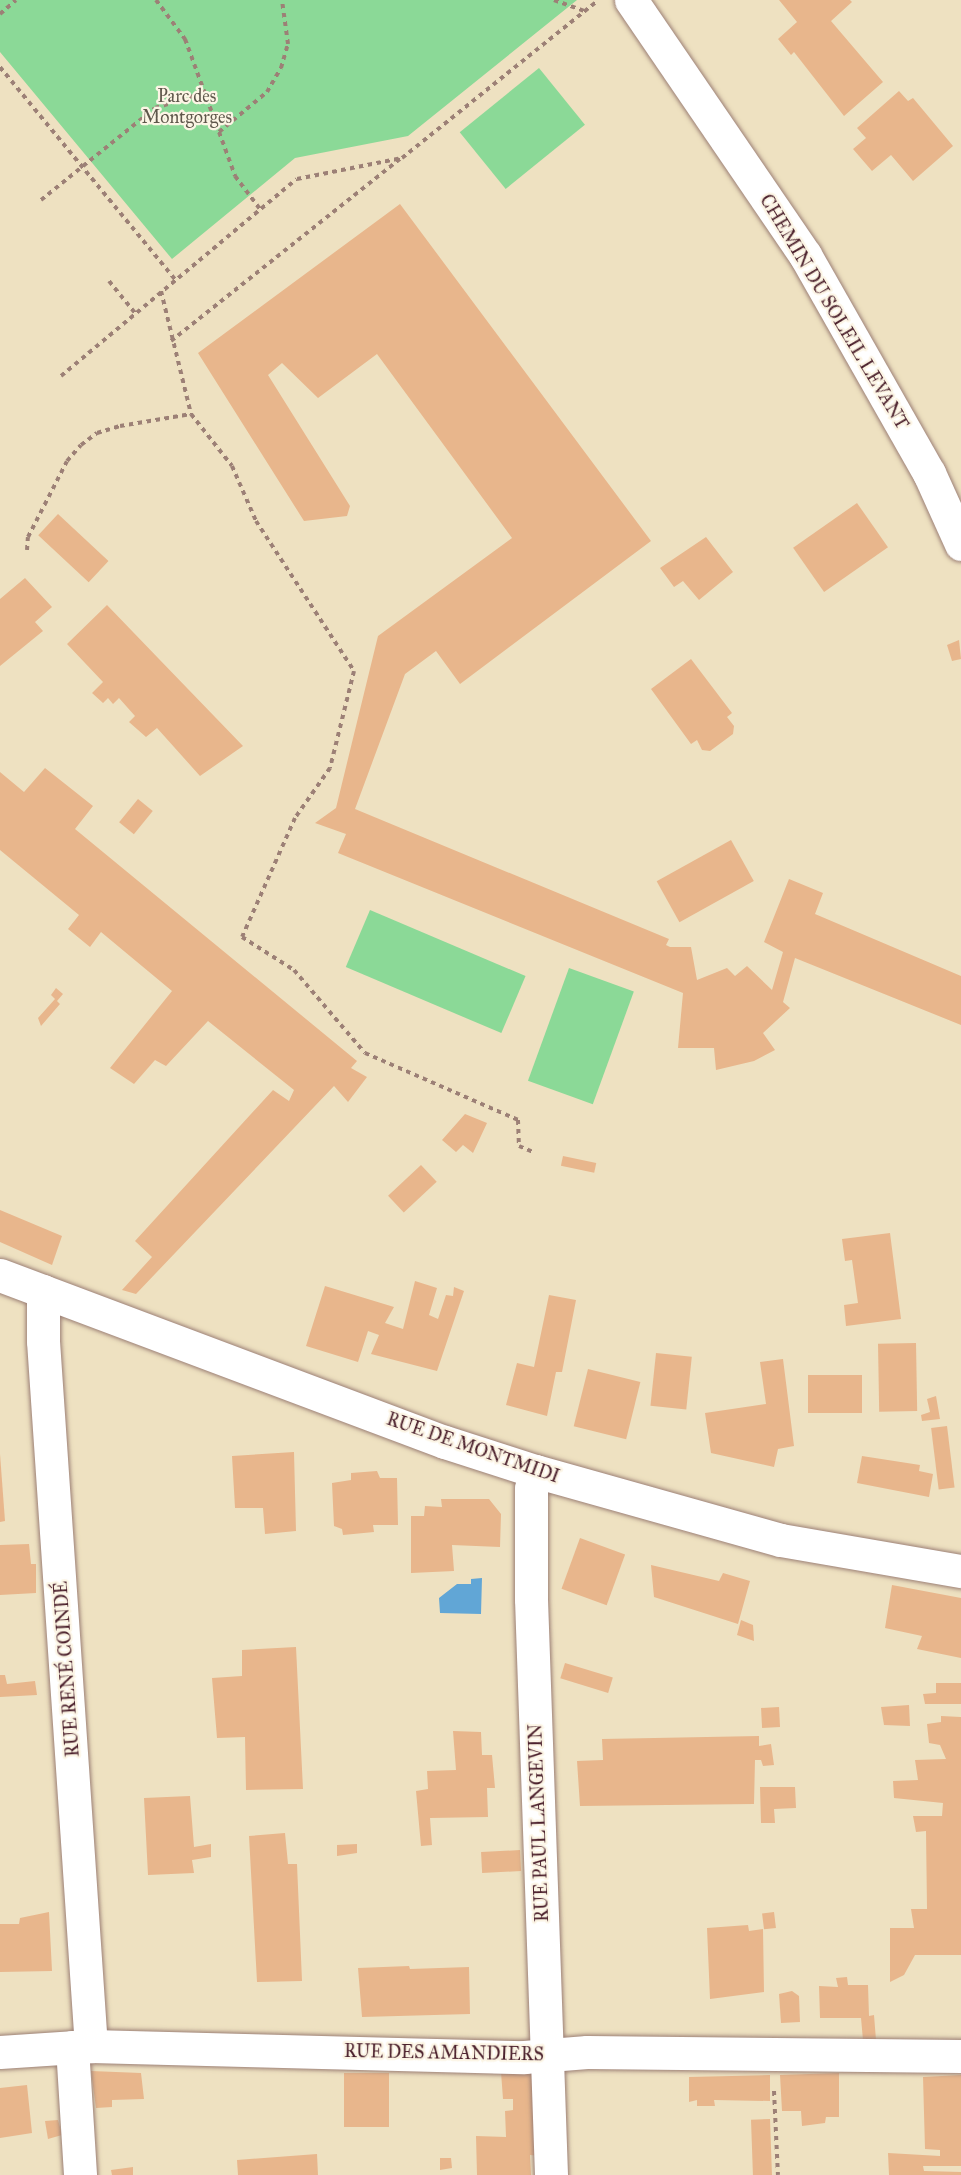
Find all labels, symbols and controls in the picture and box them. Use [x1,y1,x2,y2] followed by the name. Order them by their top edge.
[142,86,232,128] park label: Parc des Montgorges
[755,191,913,433] street label: CHEMIN DU SOLEIL LEVANT
[384,1408,562,1488] street label: RUE DE MONTMIDI
[50,1580,84,1758] street label: RUE RENÉ COINDÉ
[525,1724,553,1922] street label: RUE PAUL LANGEVIN
[344,2040,544,2066] street label: RUE DES AMANDIERS

